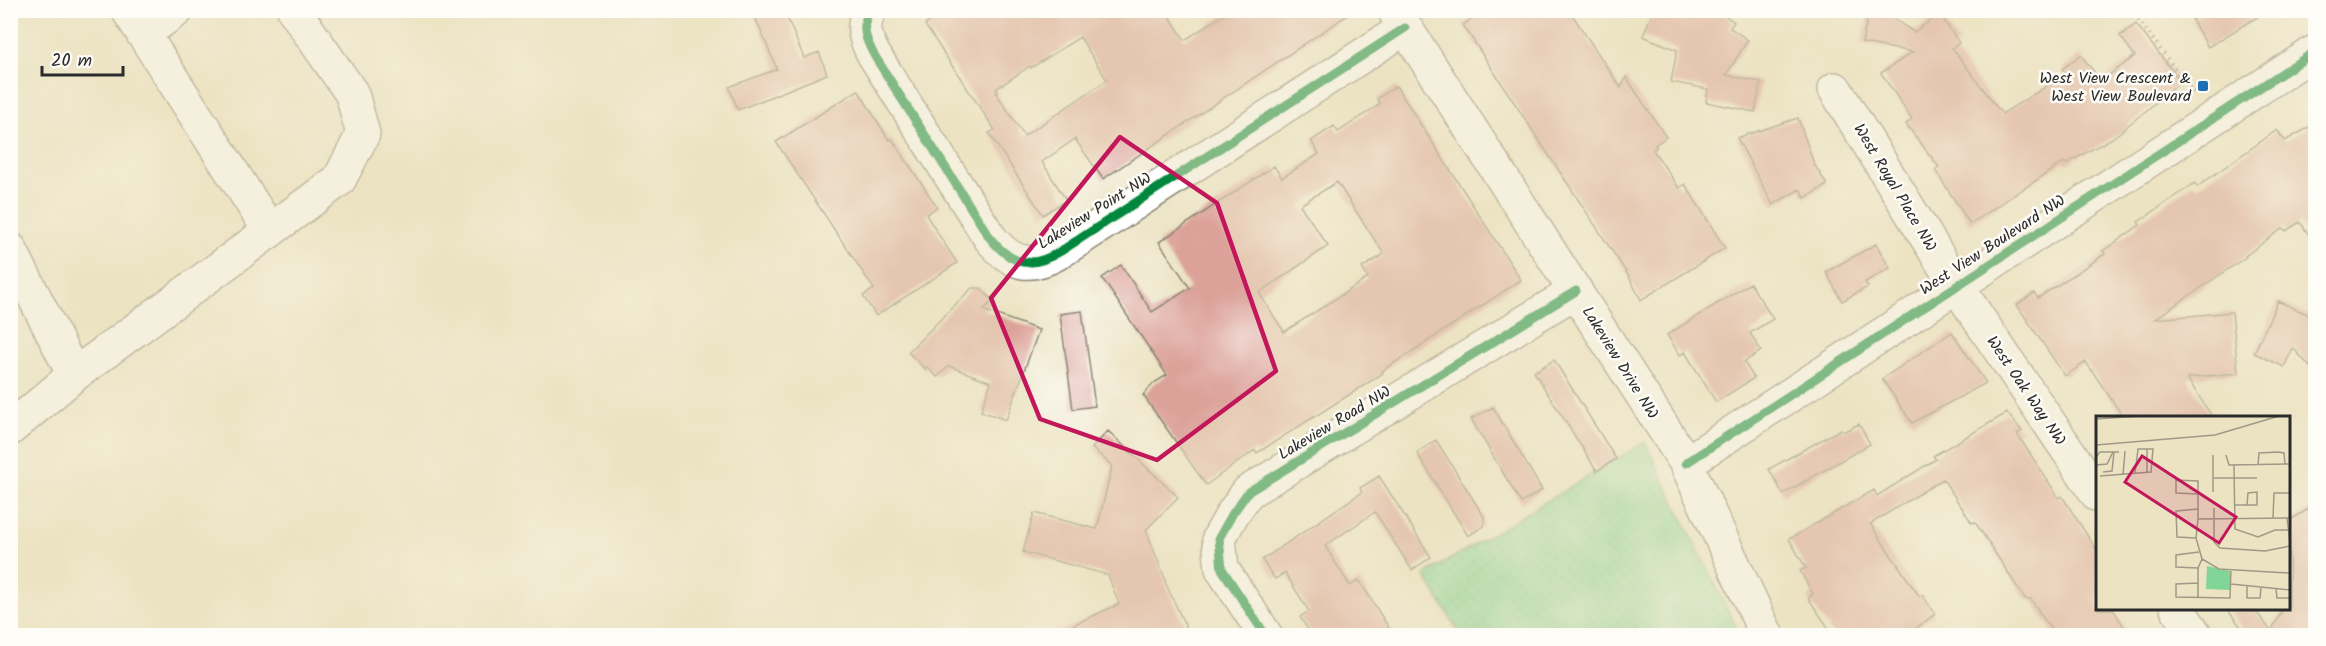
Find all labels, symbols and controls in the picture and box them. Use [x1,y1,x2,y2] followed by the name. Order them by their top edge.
[42,39,123,77] scale bar
[51,47,92,76] text: 20 m
[2040,66,2192,109] place label: West View Crescent & West View Boulevard
[2196,79,2210,93] marker: West View Crescent & West View Boulevard
[1847,119,1943,256] street label: West Royal Place NW
[1033,166,1157,256] street label: Lakeview Point NW
[1915,189,2071,302] street label: West View Boulevard NW
[1575,301,1665,424] street label: Lakeview Drive NW
[1980,331,2072,451] street label: West Oak Way NW
[1274,380,1396,467] street label: Lakeview Road NW
[2096,416,2290,610] inset map

